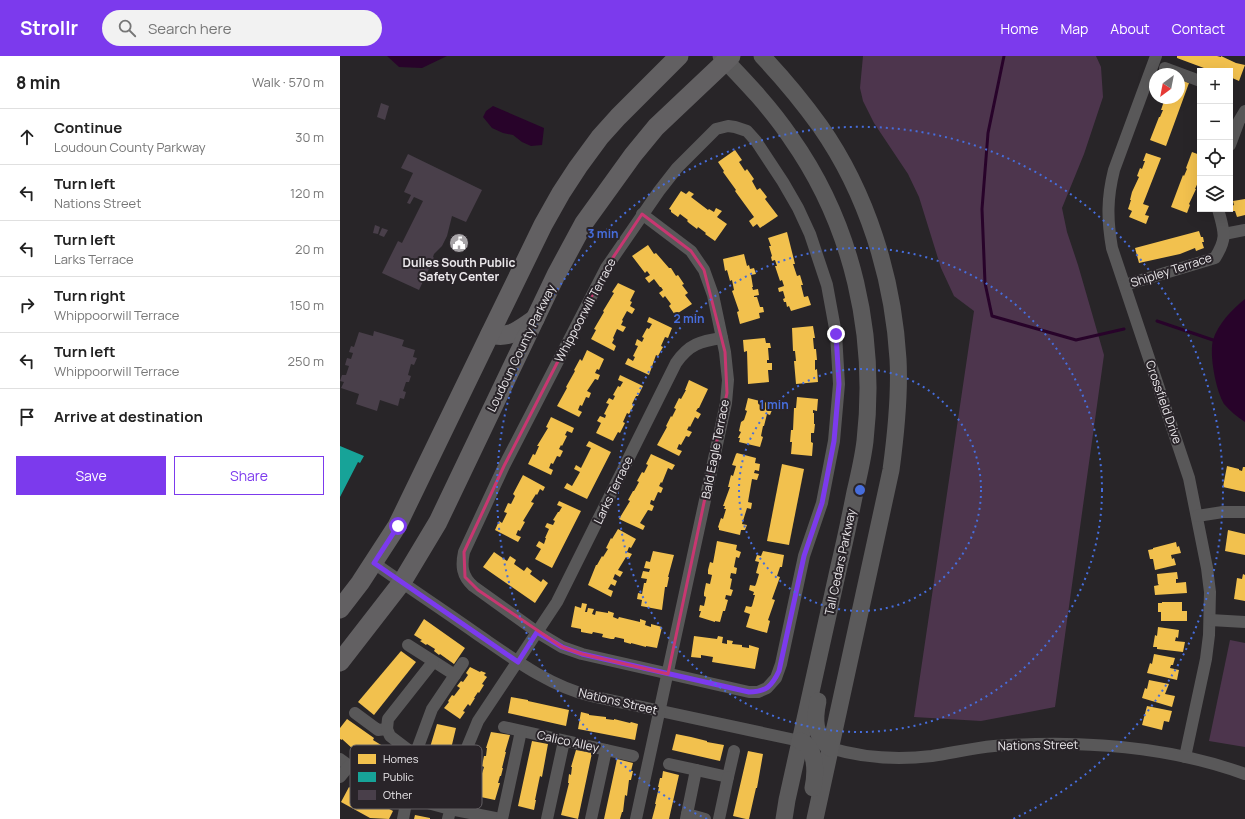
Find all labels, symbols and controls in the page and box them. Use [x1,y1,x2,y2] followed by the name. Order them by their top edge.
[102,10,382,46] search box
[20,15,78,41] text: Strollr
[116,17,138,39] icon: search
[148,18,231,39] text: Search here
[1001,19,1038,38] text: Home
[1060,19,1088,38] text: Map
[1110,19,1150,38] text: About
[1172,19,1225,38] text: Contact
[1149,68,1185,104] north arrow
[1197,68,1233,212] map controls
[1197,68,1233,104] button: +
[16,71,61,94] text: 8 min
[252,73,324,91] text: Walk · 570 m
[1197,104,1233,140] button: −
[54,117,122,138] text: Continue
[16,126,38,148] icon: ahead
[295,128,324,146] text: 30 m
[54,138,206,156] text: Loudoun County Parkway
[1197,140,1233,176] button: locate
[54,173,116,194] text: Turn left
[1197,176,1233,212] button: layers
[16,182,38,204] icon: left
[290,184,324,202] text: 120 m
[54,194,141,212] text: Nations Street
[587,225,619,242] text: 3 min
[54,229,116,250] text: Turn left
[448,232,470,254] public building icon: Dulles South Public Safety Center
[16,238,38,260] icon: left
[295,240,324,258] text: 20 m
[1128,249,1214,291] street label: Shipley Terrace
[54,250,134,268] text: Larks Terrace
[403,254,516,285] place label: Dulles South Public Safety Center
[550,255,620,365] street label: Whippoorwill Terrace
[483,281,560,415] street label: Loudoun County Parkway
[54,285,125,306] text: Turn right
[16,294,38,316] icon: right
[290,296,324,314] text: 150 m
[54,306,179,324] text: Whippoorwill Terrace
[673,310,705,327] text: 2 min
[827,325,845,343] route end
[54,341,116,362] text: Turn left
[16,350,38,372] icon: left
[288,352,324,370] text: 250 m
[1142,358,1186,446] street label: Crossfield Drive
[54,362,179,380] text: Whippoorwill Terrace
[759,396,789,413] text: 1 min
[697,398,733,500] street label: Bald Eagle Terrace
[16,406,38,428] icon: arrive
[54,406,203,427] text: Arrive at destination
[589,453,637,527] street label: Larks Terrace
[16,456,166,495] button: Save
[174,456,324,495] button: Share
[853,483,867,497] centre of rings
[820,506,860,617] street label: Tall Cedars Parkway
[389,517,407,535] route start
[577,684,659,718] street label: Nations Street
[535,726,601,756] street label: Calico Alley
[998,736,1079,754] street label: Nations Street
[350,745,482,809] legend
[383,751,419,766] text: Homes
[383,769,414,784] text: Public
[383,787,412,802] text: Other

